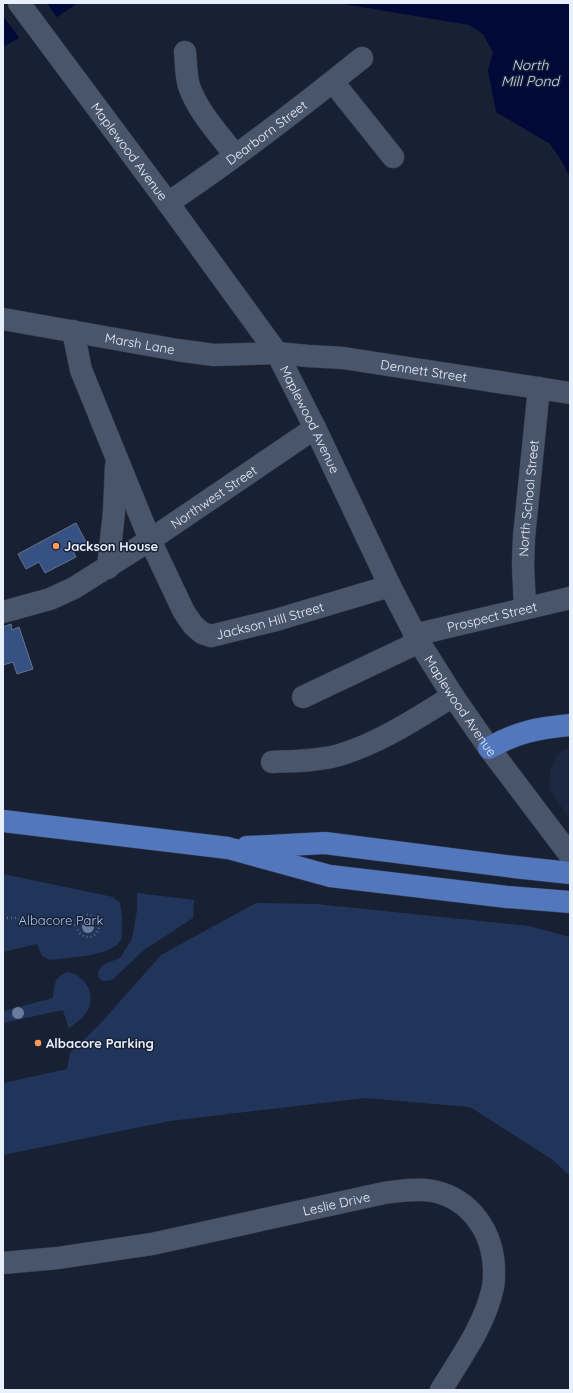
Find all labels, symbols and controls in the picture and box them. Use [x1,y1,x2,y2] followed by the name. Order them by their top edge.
[501,56,561,90] water label: North Mill Pond
[223,97,310,168] street label: Dearborn Street
[88,99,171,204] street label: Maplewood Avenue
[104,329,176,357] street label: Marsh Lane
[379,356,468,385] street label: Dennett Street
[277,363,343,476] street label: Maplewood Avenue
[515,439,542,557] street label: North School Street
[167,462,260,532] street label: Northwest Street
[64,538,159,554] place label: Jackson House
[51,541,61,551] marker: Jackson House
[214,598,326,643] street label: Jackson Hill Street
[445,598,538,635] street label: Prospect Street
[421,652,500,759] street label: Maplewood Avenue
[19,912,103,928] park label: Albacore Park
[46,1035,154,1051] place label: Albacore Parking
[33,1038,43,1048] marker: Albacore Parking
[301,1188,371,1219] street label: Leslie Drive

